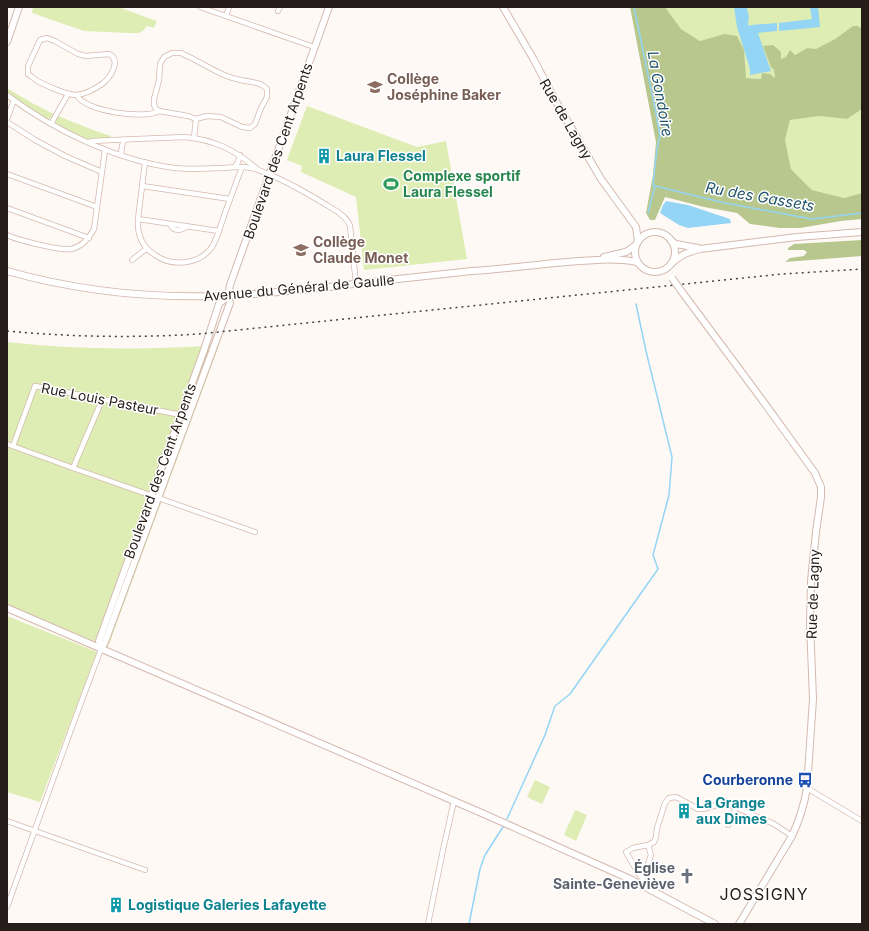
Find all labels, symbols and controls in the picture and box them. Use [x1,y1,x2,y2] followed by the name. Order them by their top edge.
[644,50,677,138] water label: La Gondoire
[239,60,316,241] street label: Boulevard des Cent Arpents
[387,70,501,103] place label: Collège Joséphine Baker
[536,75,596,162] street label: Rue de Lagny
[366,78,384,96] school or university icon: Collège Joséphine Baker
[315,147,333,165] building icon: Laura Flessel
[336,147,426,164] place label: Laura Flessel
[403,167,521,200] place label: Complexe sportif Laura Flessel
[382,175,400,193] sports icon: Complexe sportif Laura Flessel
[704,178,816,215] water label: Ru des Gassets
[313,233,408,266] place label: Collège Claude Monet
[292,241,310,259] school or university icon: Collège Claude Monet
[203,271,395,304] street label: Avenue du Général de Gaulle
[40,379,160,418] street label: Rue Louis Pasteur
[120,381,199,561] street label: Boulevard des Cent Arpents
[802,548,823,639] street label: Rue de Lagny
[703,771,793,788] place label: Courberonne
[796,771,814,789] bus stop icon: Courberonne
[696,794,767,827] place label: La Grange aux Dimes
[675,802,693,820] building icon: La Grange aux Dimes
[553,858,675,892] place label: Église Sainte-Geneviève
[678,867,696,885] church icon: Église Sainte-Geneviève
[719,884,809,904] district label: JOSSIGNY
[107,896,125,914] building icon: Logistique Galeries Lafayette
[128,896,327,913] place label: Logistique Galeries Lafayette

